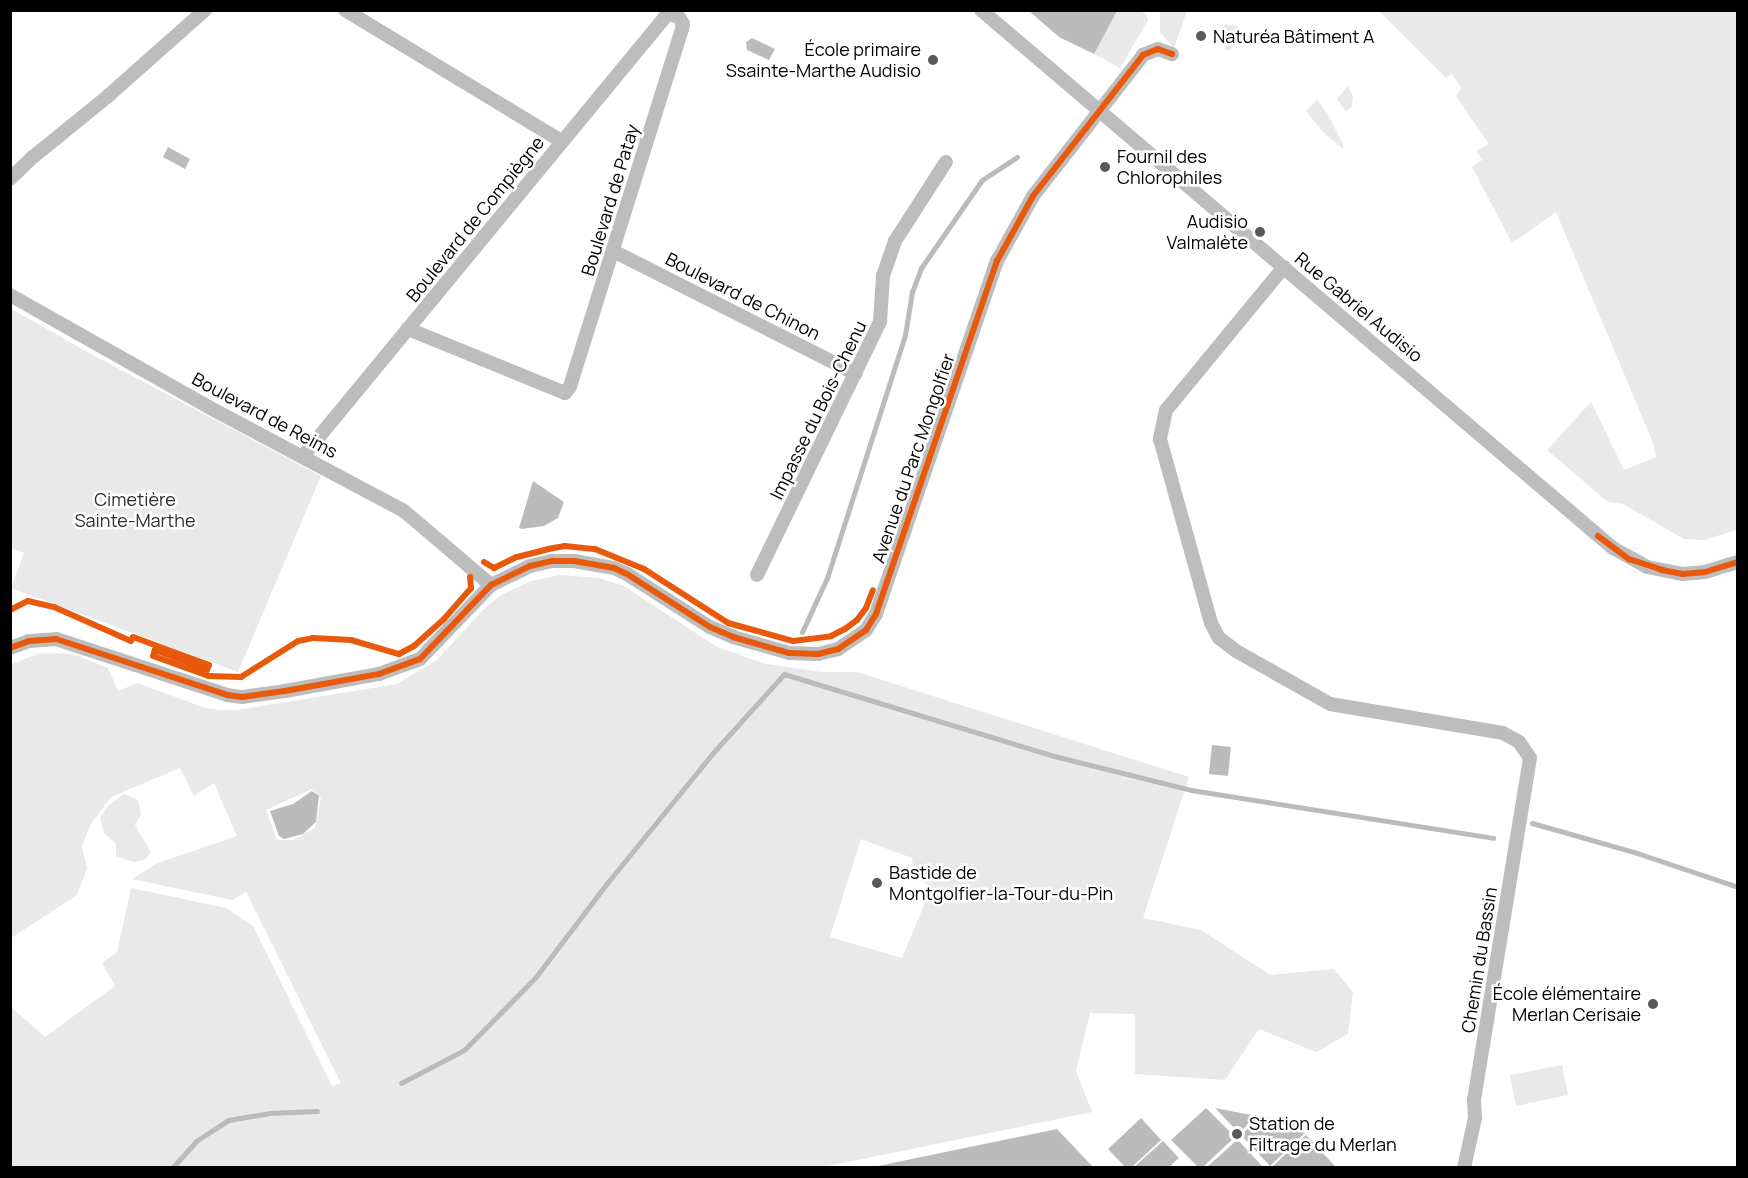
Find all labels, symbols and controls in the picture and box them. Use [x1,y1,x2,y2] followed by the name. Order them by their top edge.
[1213,25,1374,47] place label: Naturéa Bâtiment A
[1194,29,1208,43] marker: Naturéa Bâtiment A
[726,39,921,82] place label: École primaire Ssainte-Marthe Audisio
[926,53,940,67] marker: École primaire Ssainte-Marthe Audisio
[577,122,643,278] street label: Boulevard de Patay
[402,132,548,306] street label: Boulevard de Compiègne
[1117,146,1222,188] place label: Fournil des Chlorophiles
[1098,160,1112,174] marker: Fournil des Chlorophiles
[1166,211,1248,254] place label: Audisio Valmalète
[1253,225,1267,239] marker: Audisio Valmalète
[1291,247,1427,367] street label: Rue Gabriel Audisio
[662,248,824,344] street label: Boulevard de Chinon
[765,317,871,503] street label: Impasse du Bois-Chenu
[867,350,959,566] street label: Avenue du Parc Mongolfier
[189,368,341,462] street label: Boulevard de Reims
[75,489,195,532] park label: Cimetière Sainte-Marthe
[889,862,1113,904] place label: Bastide de Montgolfier-la-Tour-du-Pin
[870,876,884,890] marker: Bastide de Montgolfier-la-Tour-du-Pin
[1457,886,1501,1034] street label: Chemin du Bassin
[1493,983,1641,1026] place label: École élémentaire Merlan Cerisaie
[1646,997,1660,1011] marker: École élémentaire Merlan Cerisaie
[1249,1113,1397,1156] place label: Station de Filtrage du Merlan
[1230,1127,1244,1141] marker: Station de Filtrage du Merlan

